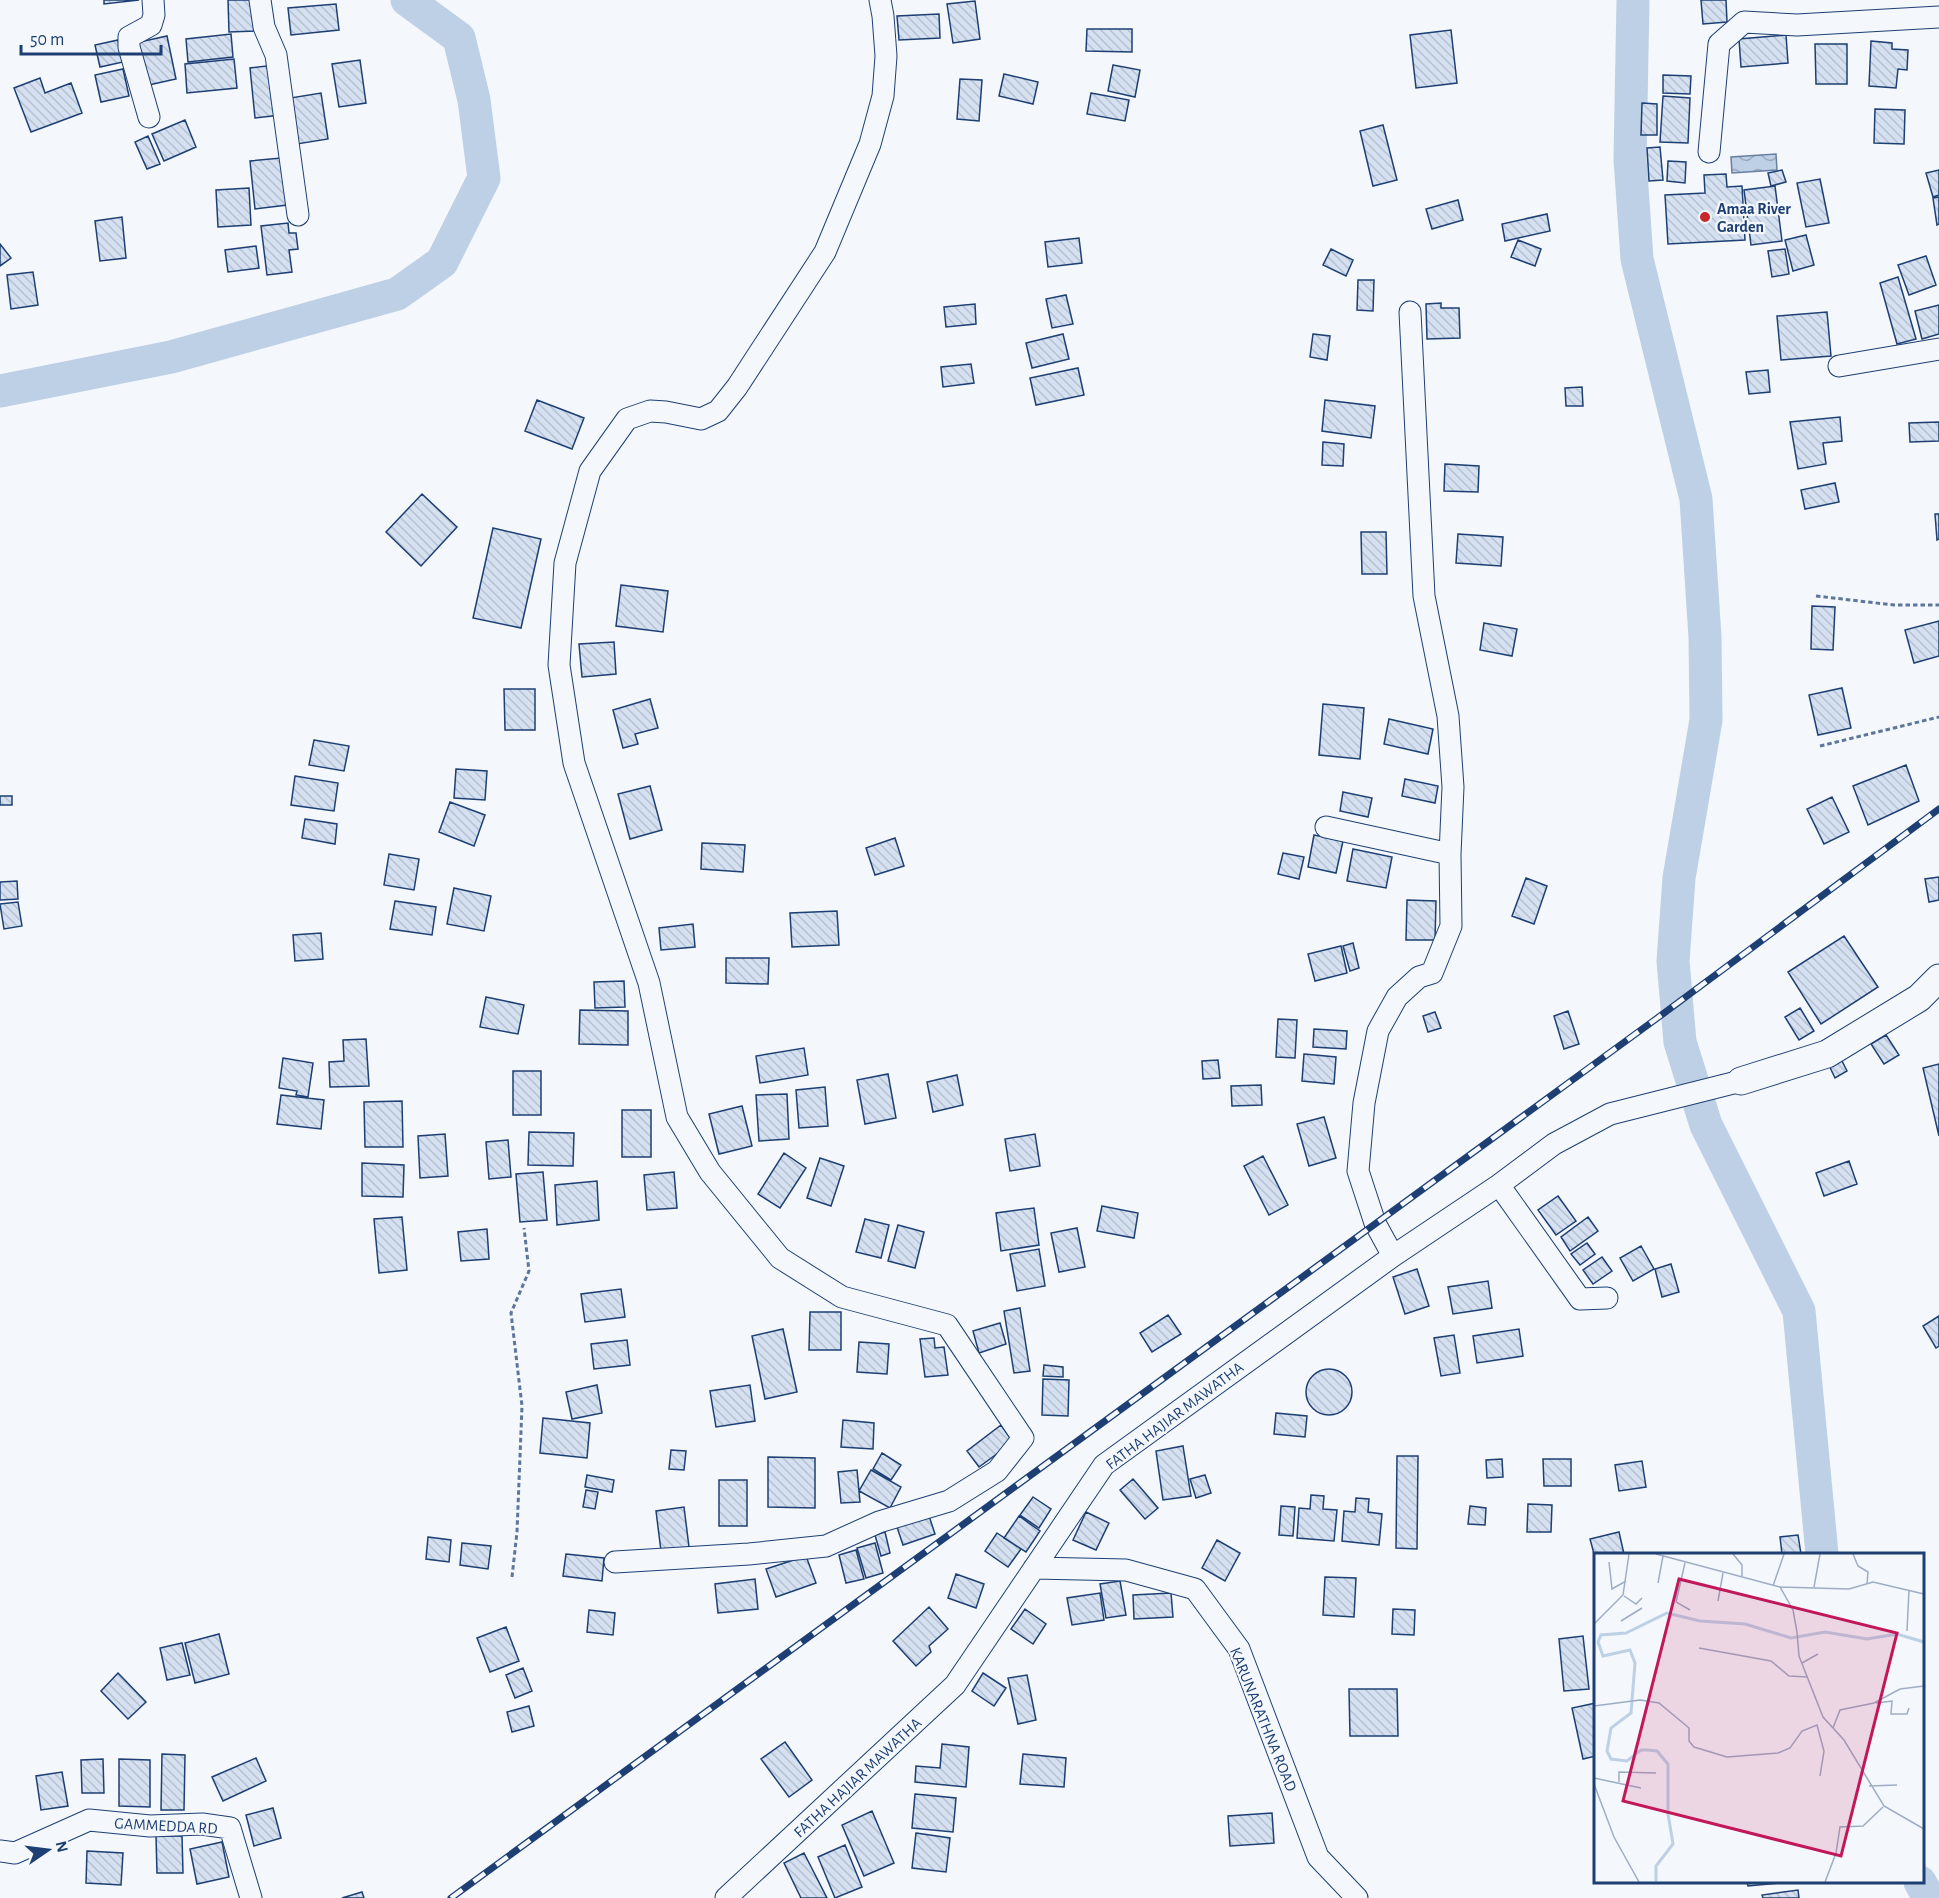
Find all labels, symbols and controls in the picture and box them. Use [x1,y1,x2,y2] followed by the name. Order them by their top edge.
[21,18,160,56] scale bar
[30,31,64,49] text: 50 m
[1717,201,1791,235] place label: Amaa River Garden
[1698,210,1712,224] marker: Amaa River Garden
[1103,1359,1246,1473] street label: FATHA HAJIAR MAWATHA
[1594,1553,1924,1883] inset map
[1227,1645,1299,1794] street label: KARUNARATHNA ROAD
[791,1715,924,1841] street label: FATHA HAJIAR MAWATHA
[114,1815,218,1837] street label: GAMMEDDA RD
[18,1820,78,1880] north arrow
[52,1839,71,1854] text: N

